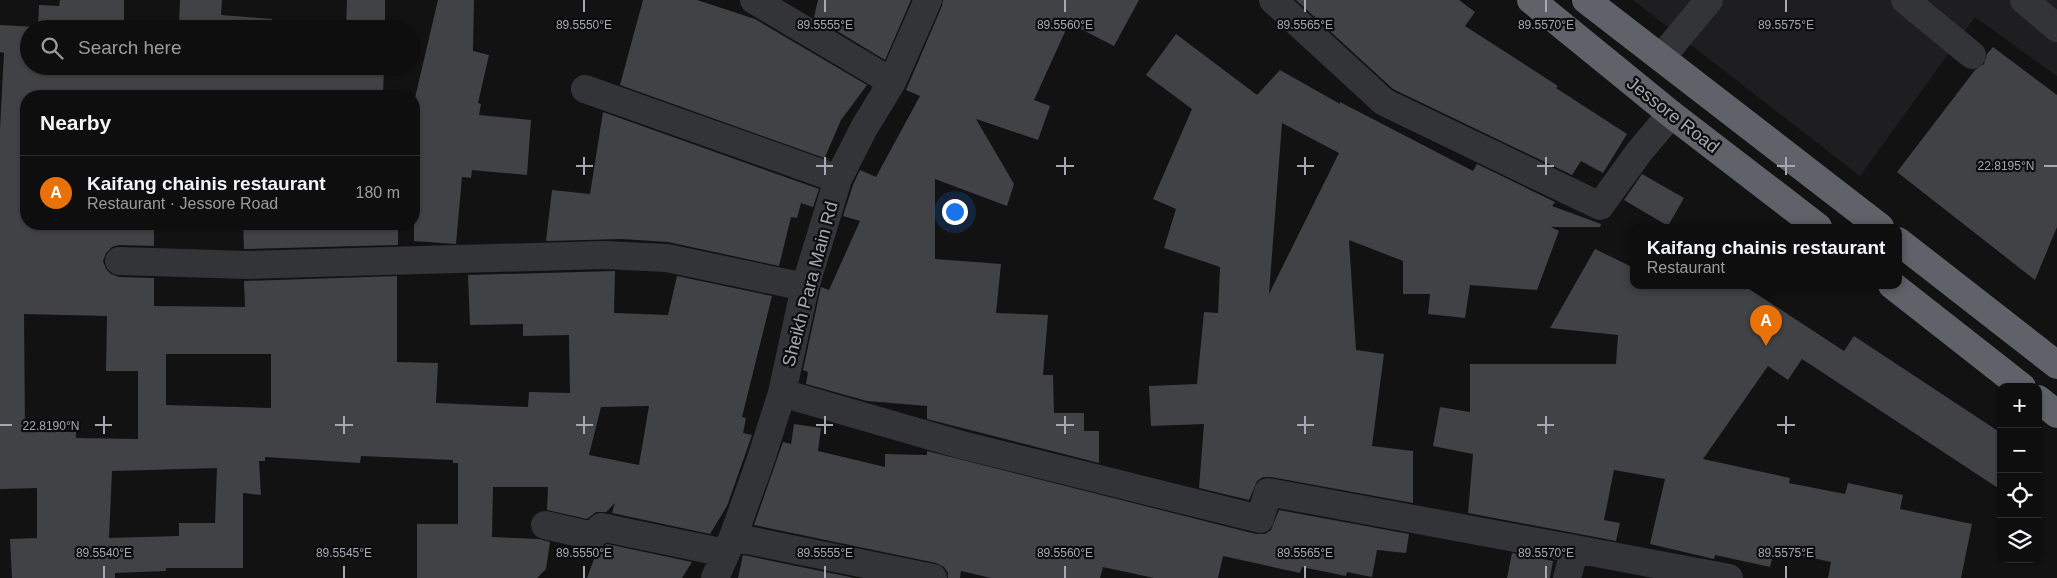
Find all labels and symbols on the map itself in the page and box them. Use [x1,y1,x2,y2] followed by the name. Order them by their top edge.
[556,18,612,32] text: 89.5550°E
[797,18,853,32] text: 89.5555°E
[1037,18,1093,32] text: 89.5560°E
[1277,18,1333,32] text: 89.5565°E
[1518,18,1574,32] text: 89.5570°E
[1758,18,1814,32] text: 89.5575°E
[1623,73,1723,157] street label: Jessore Road
[1978,159,2034,173] text: 22.8195°N
[778,199,842,369] street label: Sheikh Para Main Rd
[942,199,968,225] your location
[1750,305,1782,346] pin: A
[23,419,79,433] text: 22.8190°N
[76,546,132,560] text: 89.5540°E
[316,546,372,560] text: 89.5545°E
[556,546,612,560] text: 89.5550°E
[797,546,853,560] text: 89.5555°E
[1037,546,1093,560] text: 89.5560°E
[1277,546,1333,560] text: 89.5565°E
[1518,546,1574,560] text: 89.5570°E
[1758,546,1814,560] text: 89.5575°E

